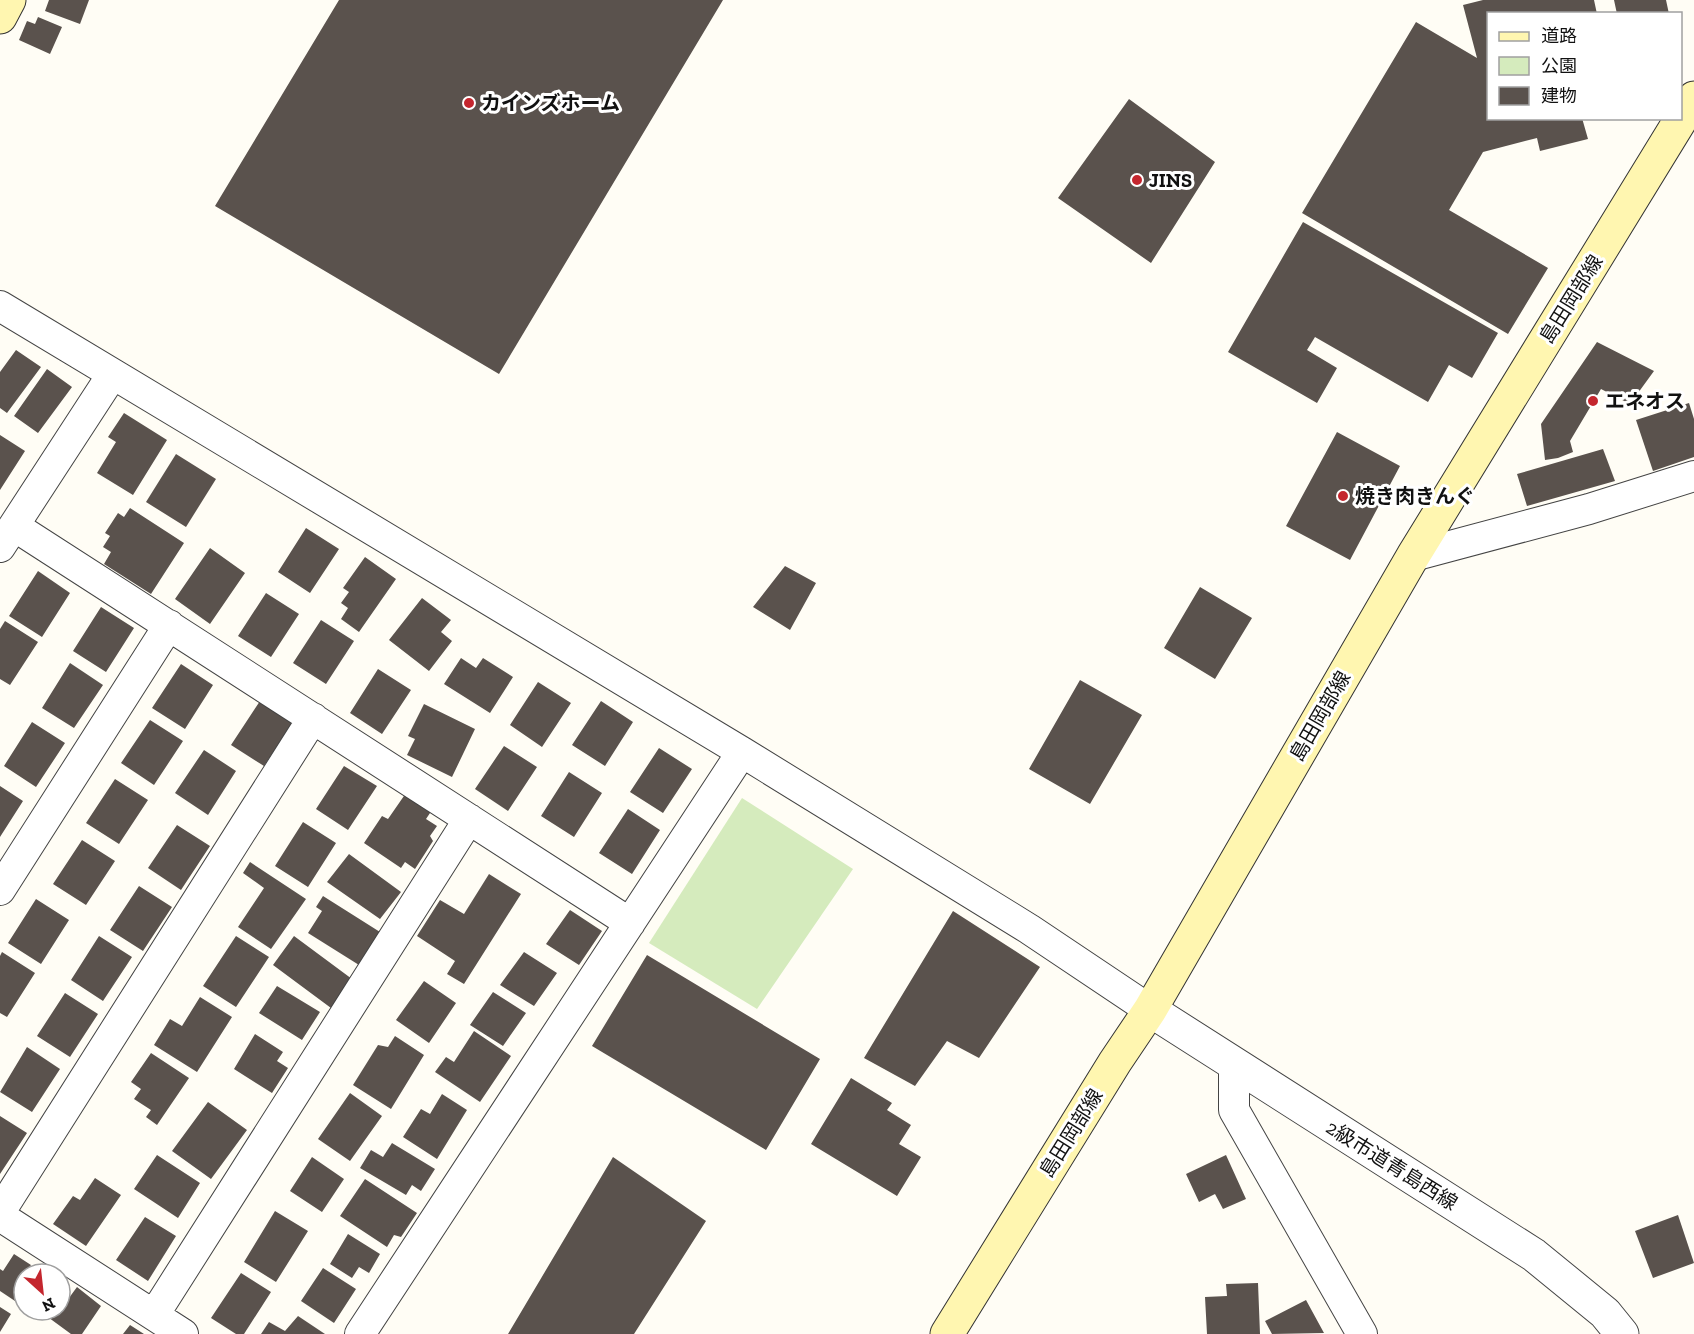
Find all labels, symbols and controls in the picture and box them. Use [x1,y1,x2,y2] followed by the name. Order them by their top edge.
[1487,12,1682,120] legend
[1541,25,1577,47] text: 道路
[1541,55,1577,77] text: 公園
[1541,85,1577,107] text: 建物
[481,91,620,115] place label: カインズホーム
[462,96,476,110] marker: カインズホーム
[1149,168,1192,192] place label: JINS
[1130,173,1144,187] marker: JINS
[1534,250,1608,348] street label: 島田岡部線
[1605,389,1685,413] place label: エネオス
[1586,394,1600,408] marker: エネオス
[1355,484,1475,508] place label: 焼き肉きんぐ
[1336,489,1350,503] marker: 焼き肉きんぐ
[1285,667,1355,765] street label: 島田岡部線
[1034,1084,1108,1182] street label: 島田岡部線
[1322,1115,1462,1215] street label: 2級市道青島西線
[12,1262,72,1322] north arrow
[39,1294,58,1316] text: N

